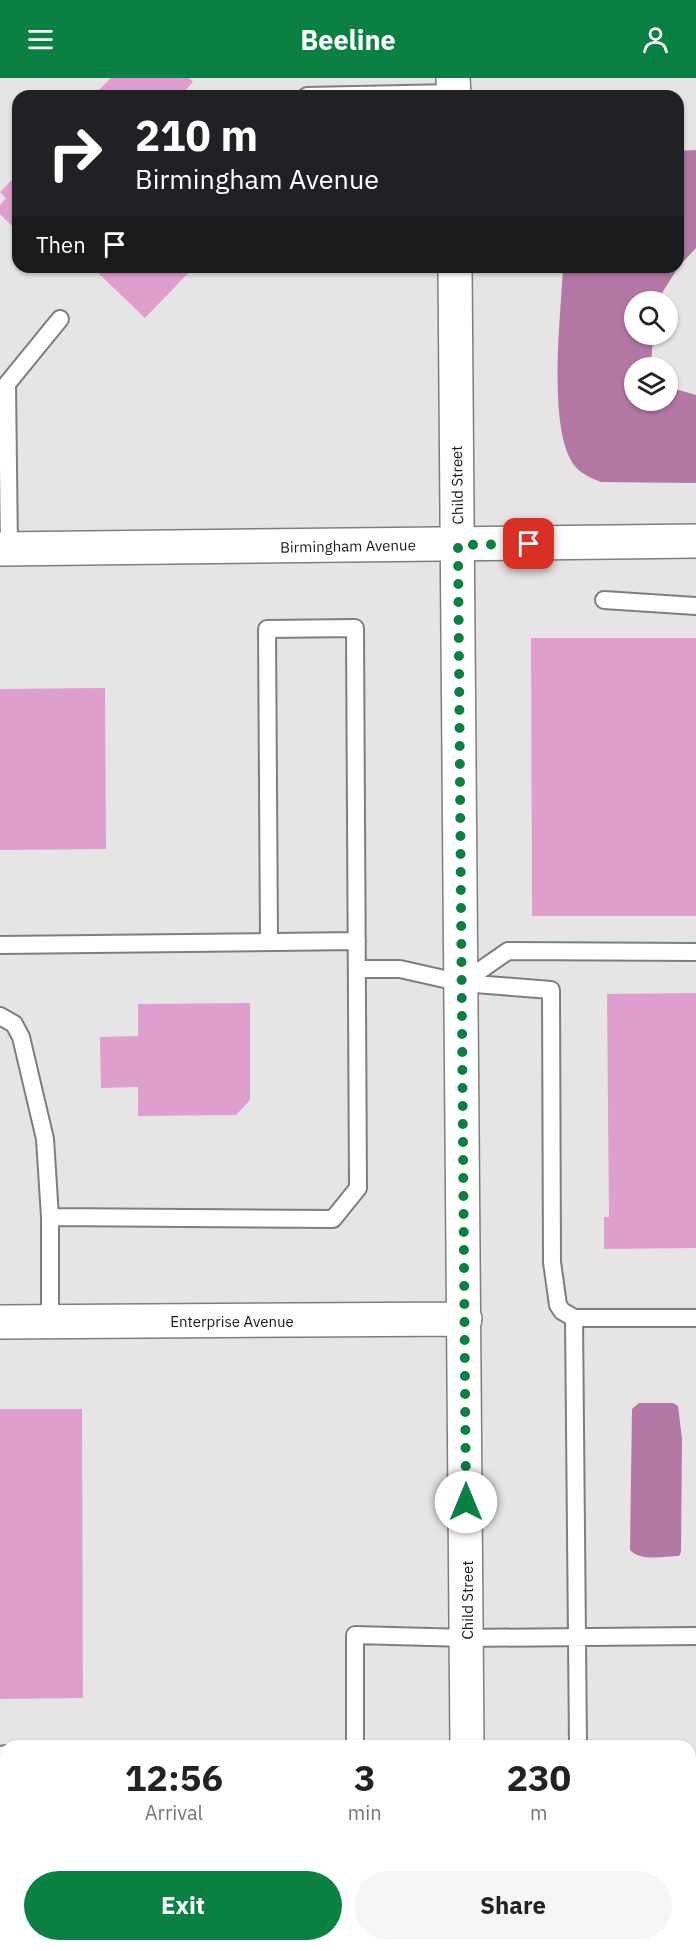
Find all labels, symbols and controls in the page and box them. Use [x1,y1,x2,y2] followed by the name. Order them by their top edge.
[300,22,396,57] text: Beeline
[24,23,57,56] icon: menu
[639,23,672,56] icon: person
[135,108,258,163] text: 210 m
[36,114,114,192] icon: right
[135,161,379,196] text: Birmingham Avenue
[98,228,131,261] icon: arrive
[36,230,86,259] text: Then
[624,291,678,411] map controls
[624,291,678,345] button: search
[624,357,678,411] button: layers
[447,445,467,525] street label: Child Street
[503,518,554,569] pin
[512,527,545,560] icon: arrive
[280,535,416,557] street label: Birmingham Avenue
[170,1312,294,1331] street label: Enterprise Avenue
[434,1470,498,1534] position arrow
[458,1560,477,1640] street label: Child Street
[125,1754,223,1801] text: 12:56
[354,1754,376,1801] text: 3
[506,1754,571,1801] text: 230
[145,1799,203,1826] text: Arrival
[348,1799,382,1826] text: min
[530,1799,548,1826] text: m
[24,1871,342,1940] button: Exit
[354,1871,672,1940] button: Share

